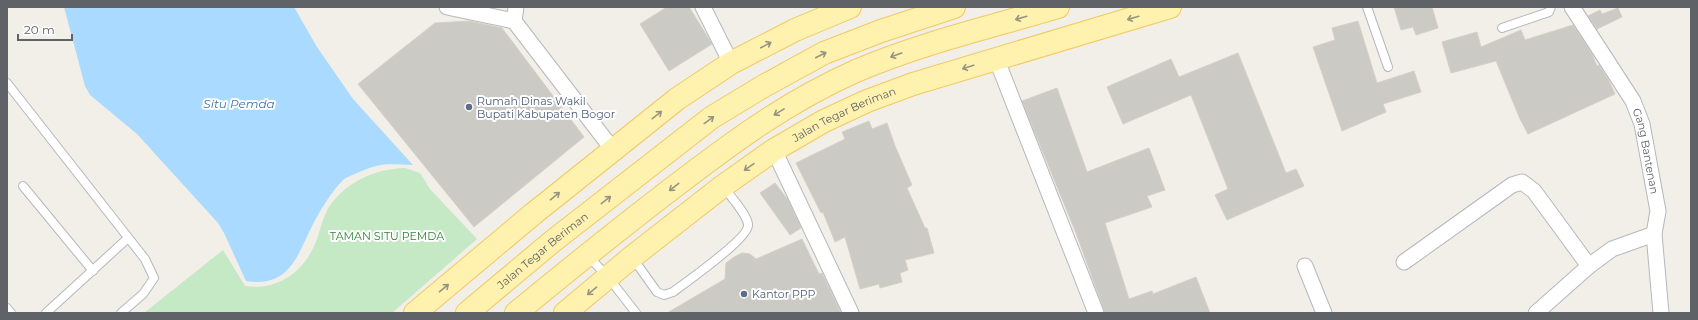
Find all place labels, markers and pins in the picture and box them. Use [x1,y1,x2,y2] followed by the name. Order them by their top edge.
[477,94,615,121] place label: Rumah Dinas Wakil Bupati Kabupaten Bogor
[464,102,474,112] marker: Rumah Dinas Wakil Bupati Kabupaten Bogor
[752,287,816,301] place label: Kantor PPP
[739,289,749,299] marker: Kantor PPP

